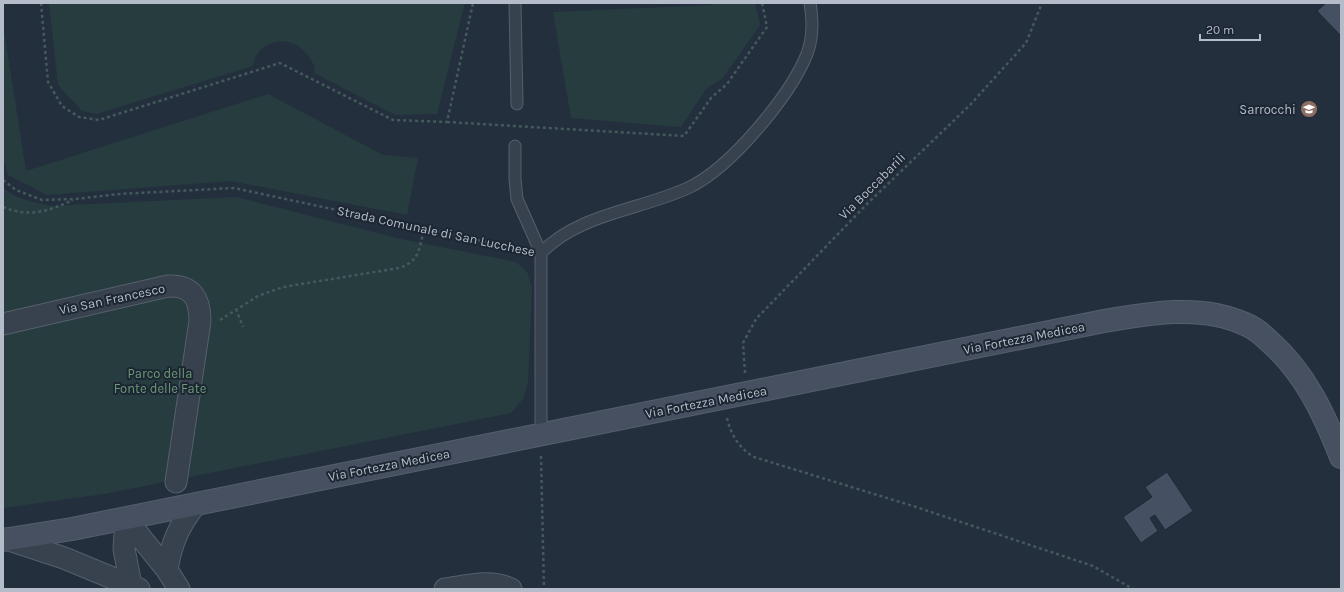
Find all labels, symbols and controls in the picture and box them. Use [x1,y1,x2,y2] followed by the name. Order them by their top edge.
[1200,16,1260,42] scale bar
[1206,23,1234,37] text: 20 m
[1299,99,1319,119] school or university icon: Sarrocchi
[1239,102,1296,117] place label: Sarrocchi
[836,150,908,222] street label: Via Boccabarili
[336,203,537,259] street label: Strada Comunale di San Lucchese
[58,280,166,318] street label: Via San Francesco
[962,319,1086,357] street label: Via Fortezza Medicea
[114,366,207,396] park label: Parco della Fonte delle Fate
[644,383,768,421] street label: Via Fortezza Medicea
[327,446,451,484] street label: Via Fortezza Medicea

